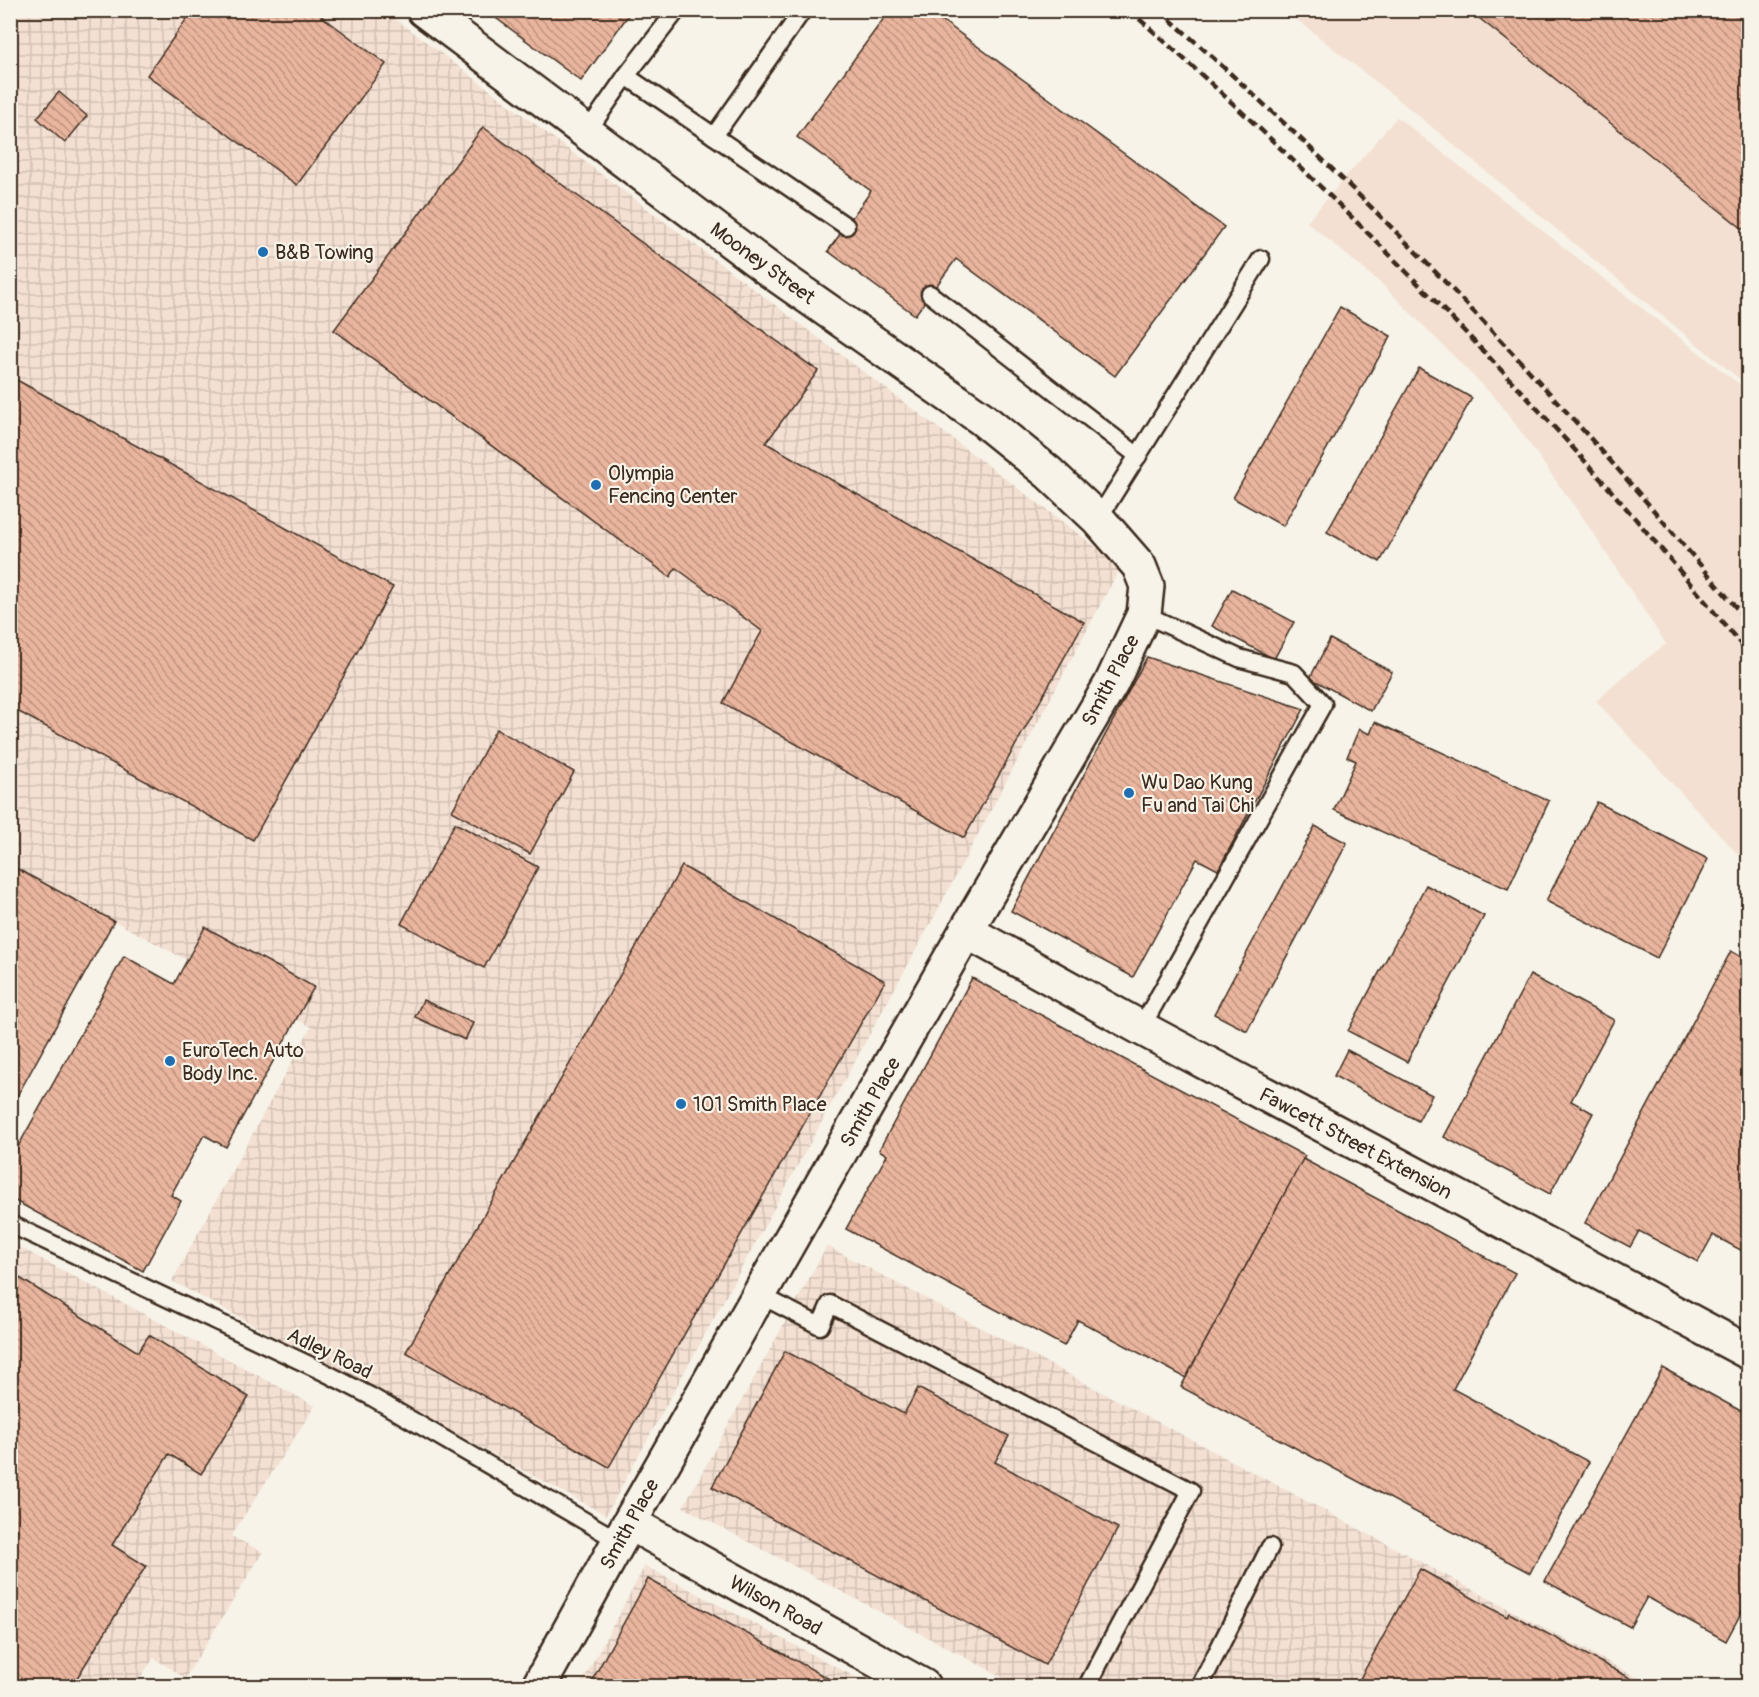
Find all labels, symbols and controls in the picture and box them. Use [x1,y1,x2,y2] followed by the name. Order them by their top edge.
[705,217,821,311] street label: Mooney Street
[275,240,373,265] place label: B&B Towing
[256,245,270,259] marker: B&B Towing
[608,461,737,509] place label: Olympia Fencing Center
[589,478,603,492] marker: Olympia Fencing Center
[1076,630,1145,730] street label: Smith Place
[1141,770,1254,818] place label: Wu Dao Kung Fu and Tai Chi
[1122,786,1136,800] marker: Wu Dao Kung Fu and Tai Chi
[182,1038,304,1086] place label: EuroTech Auto Body Inc.
[835,1053,906,1152] street label: Smith Place
[163,1054,177,1068] marker: EuroTech Auto Body Inc.
[1255,1082,1457,1205] street label: Fawcett Street Extension
[693,1092,827,1117] place label: 101 Smith Place
[674,1097,688,1111] marker: 101 Smith Place
[283,1322,376,1385] street label: Adley Road
[594,1474,665,1574] street label: Smith Place
[725,1570,826,1641] street label: Wilson Road

